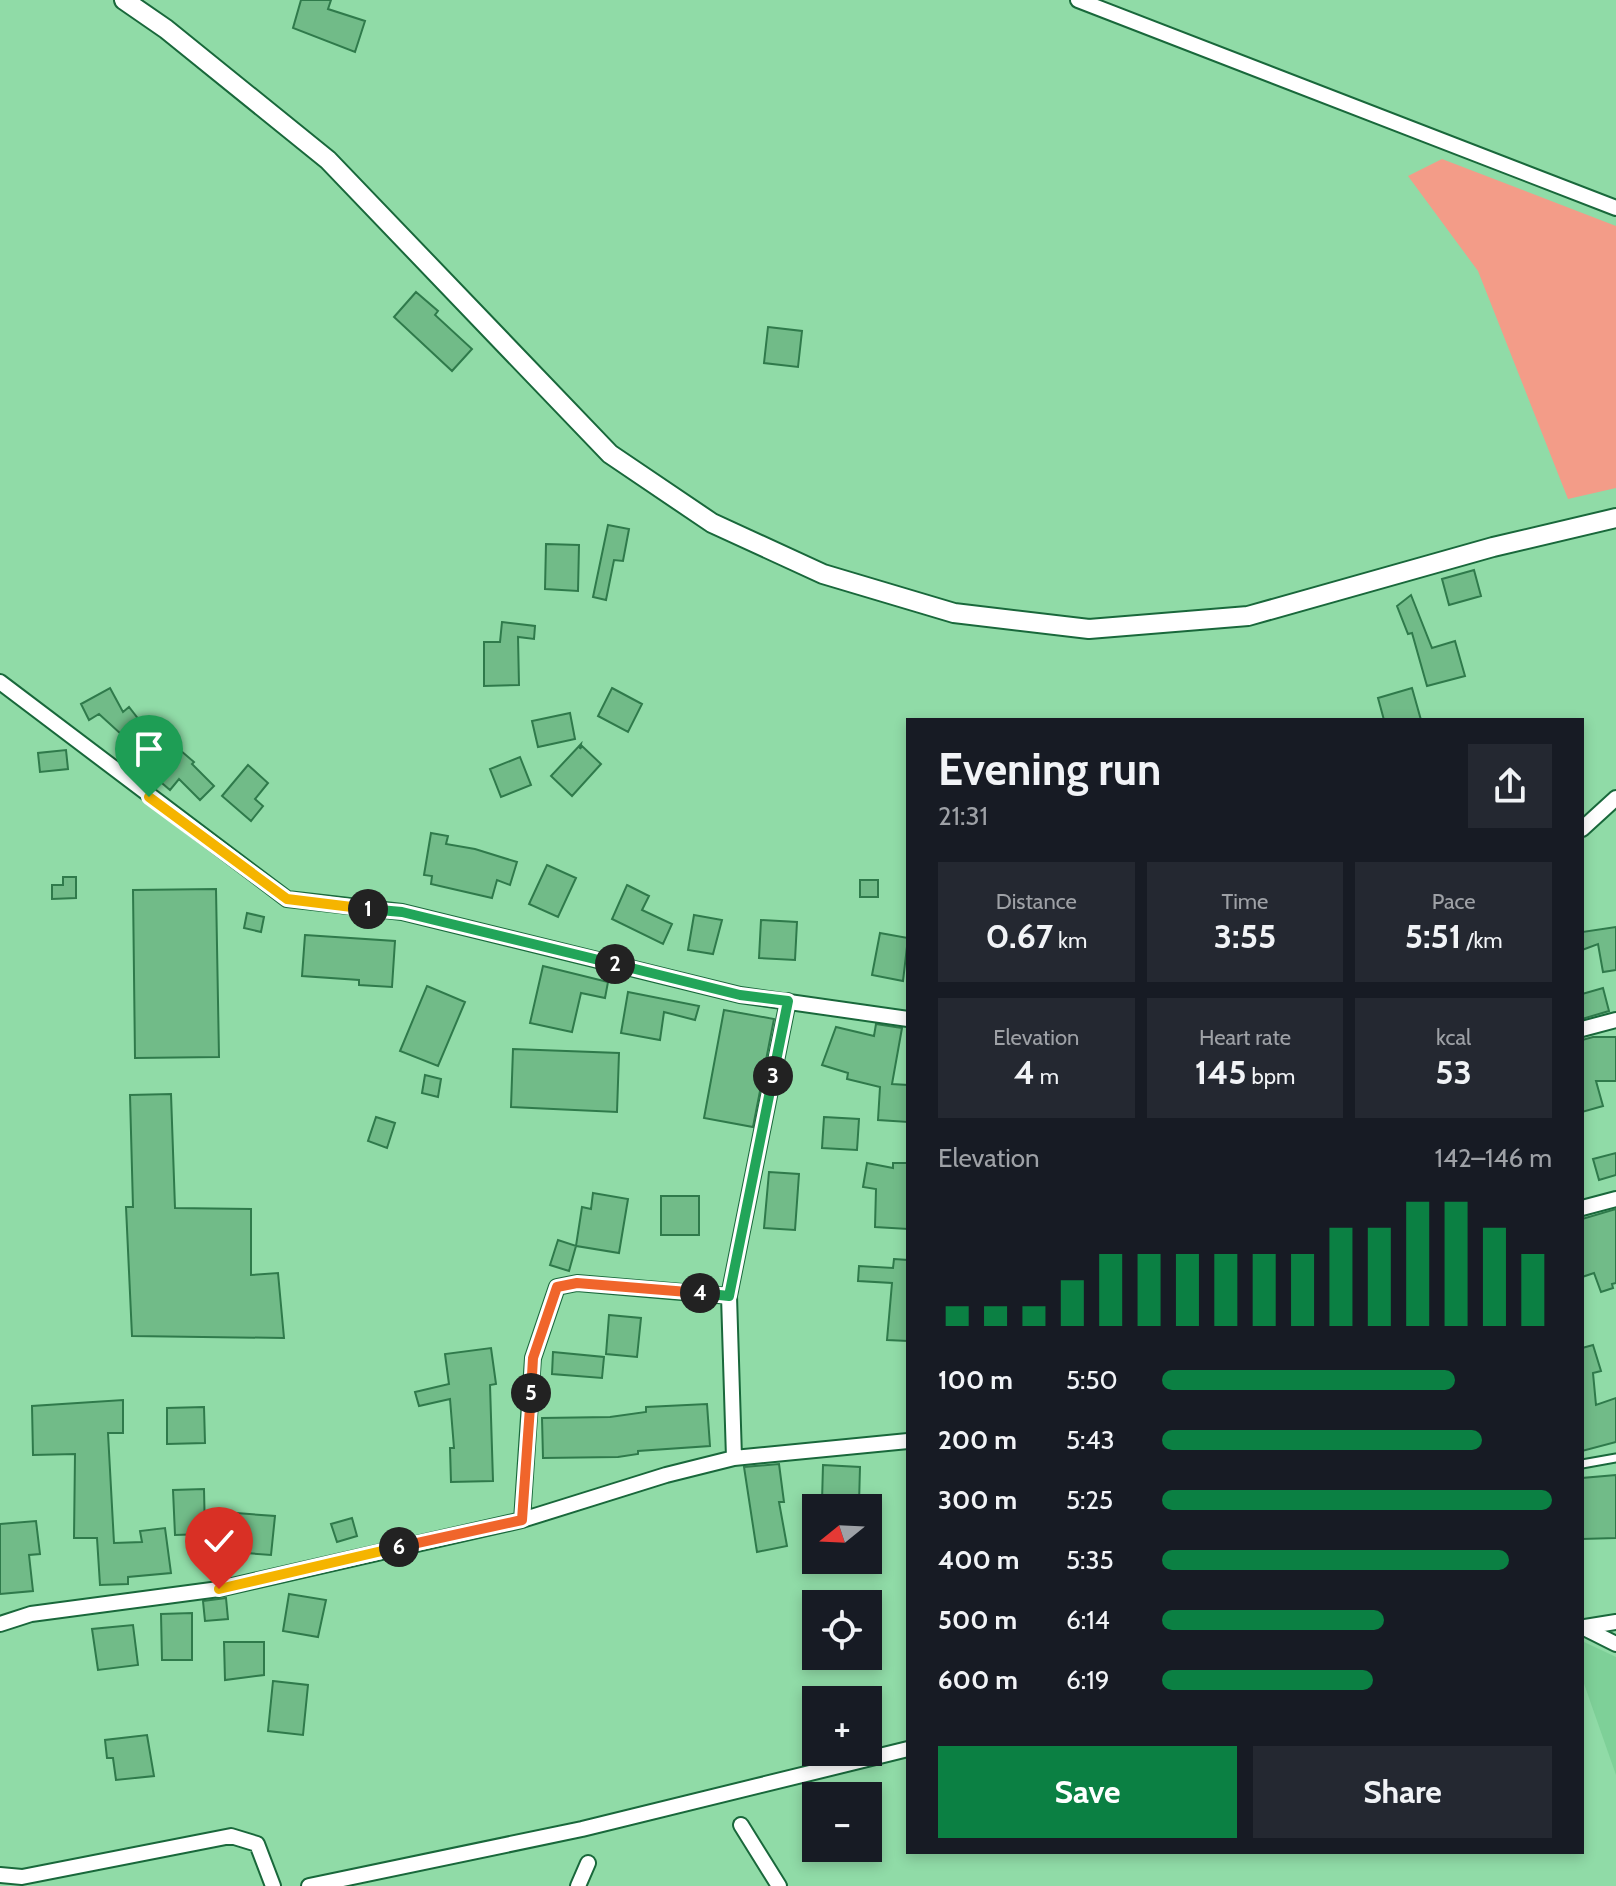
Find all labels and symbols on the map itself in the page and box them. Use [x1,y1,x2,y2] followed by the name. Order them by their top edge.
[115,715,183,797] pin
[348,889,388,929] pin: 1
[595,944,635,984] pin: 2
[753,1056,793,1096] pin: 3
[680,1273,720,1313] pin: 4
[511,1373,551,1413] pin: 5
[802,1494,882,1574] north arrow
[185,1507,253,1589] pin
[379,1527,419,1567] pin: 6

